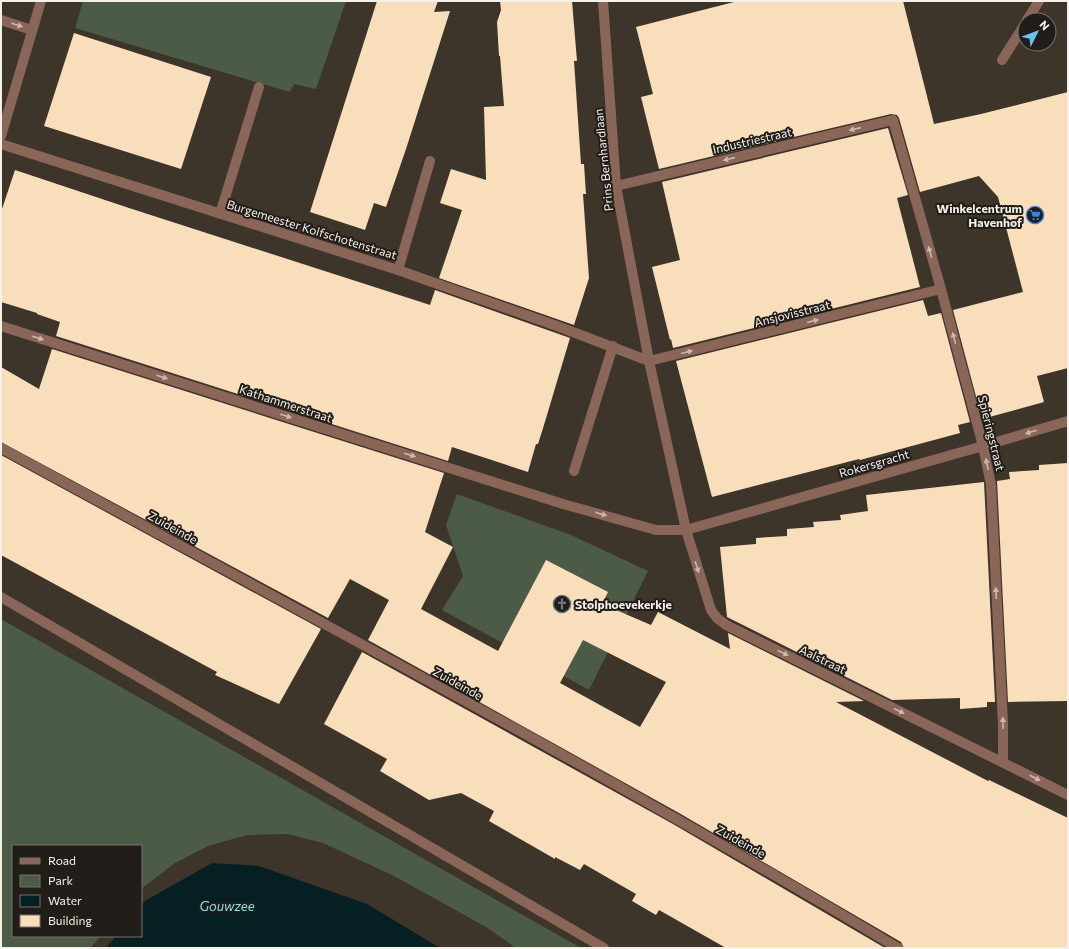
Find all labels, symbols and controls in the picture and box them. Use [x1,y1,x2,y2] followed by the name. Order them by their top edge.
[1017,12,1057,52] north arrow
[1037,18,1052,32] text: N
[11,22,23,28] one-way arrow
[591,108,615,212] street label: Prins Bernhardlaan
[711,124,793,156] street label: Industriestraat
[849,126,861,132] one-way arrow
[722,157,735,163] one-way arrow
[225,196,399,262] street label: Burgemeester Kolfschotenstraat
[937,201,1022,229] place label: Winkelcentrum Havenhof
[1025,205,1045,225] supermarket icon: Winkelcentrum Havenhof
[927,246,933,258] one-way arrow
[753,297,832,329] street label: Ansjovisstraat
[807,318,819,324] one-way arrow
[951,331,957,343] one-way arrow
[33,335,45,341] one-way arrow
[681,349,693,355] one-way arrow
[156,374,168,380] one-way arrow
[238,381,334,425] street label: Kathammerstraat
[976,394,1008,472] street label: Spieringstraat
[280,413,292,419] one-way arrow
[1024,429,1036,435] one-way arrow
[837,446,911,480] street label: Rokersgracht
[404,453,416,459] one-way arrow
[983,457,989,470] one-way arrow
[146,508,200,546] street label: Zuideinde
[595,511,607,517] one-way arrow
[695,561,701,573] one-way arrow
[993,587,1000,599] one-way arrow
[552,594,572,614] church icon: Stolphoevekerkje
[575,597,672,611] place label: Stolphoevekerkje
[797,642,849,676] street label: Aalstraat
[777,650,788,656] one-way arrow
[431,664,485,702] street label: Zuideinde
[894,708,905,714] one-way arrow
[999,717,1006,729] one-way arrow
[1030,775,1041,781] one-way arrow
[714,822,768,860] street label: Zuideinde
[12,845,142,937] legend
[48,853,76,867] text: Road
[48,873,74,887] text: Park
[48,893,82,907] text: Water
[199,898,255,914] water label: Gouwzee
[48,913,92,927] text: Building

